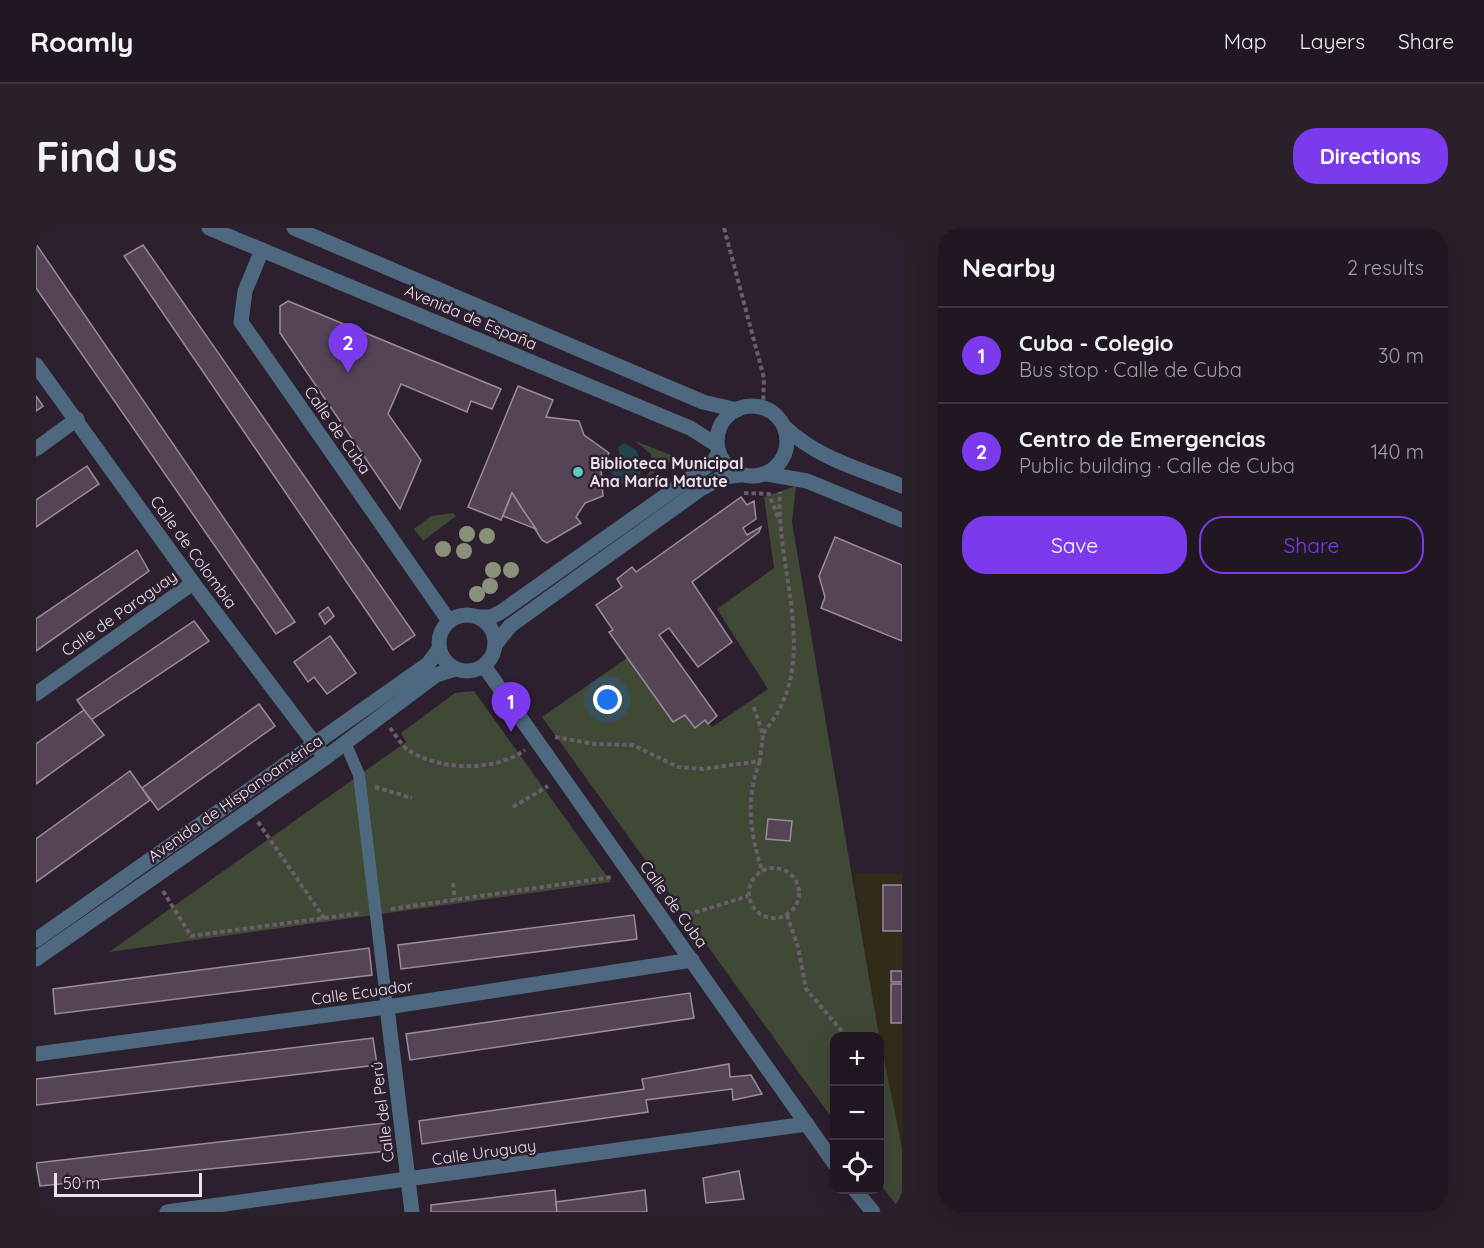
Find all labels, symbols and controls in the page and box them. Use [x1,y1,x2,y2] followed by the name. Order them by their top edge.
[30,24,134,59] text: Roamly
[1224,28,1267,54] text: Map
[1300,28,1365,54] text: Layers
[1398,28,1454,54] text: Share
[1293,128,1448,184] button: Directions
[36,130,178,183] text: Find us
[962,251,1056,284] text: Nearby
[1347,255,1424,280] text: 2 results
[402,280,540,354] street label: Avenida de España
[328,324,368,373] pin: 2
[1019,329,1173,357] text: Cuba - Colegio
[978,343,985,368] text: 1
[1378,343,1424,368] text: 30 m
[1019,357,1242,382] text: Bus stop · Calle de Cuba
[300,382,376,478] street label: Calle de Cuba
[1019,425,1266,453] text: Centro de Emergencias
[976,439,987,464] text: 2
[1371,439,1424,464] text: 140 m
[590,453,743,491] place label: Biblioteca Municipal Ana María Matute
[1019,453,1295,478] text: Public building · Calle de Cuba
[571,465,585,479] marker: Biblioteca Municipal Ana María Matute
[146,492,242,612] street label: Calle de Colombia
[962,516,1187,574] button: Save
[1199,516,1424,574] button: Share
[57,566,181,660] street label: Calle de Paraguay
[492,682,530,732] pin: 1
[593,685,622,714] your location
[144,730,326,866] street label: Avenida de Hispanoamérica
[636,857,712,951] street label: Calle de Cuba
[310,975,414,1009] street label: Calle Ecuador
[830,1032,884,1194] map controls
[830,1032,884,1086] button: +
[366,1061,398,1163] street label: Calle del Perú
[830,1086,884,1140] button: −
[431,1135,537,1169] street label: Calle Uruguay
[830,1140,884,1194] button: locate
[54,1170,202,1198] scale bar
[63,1173,100,1193] text: 50 m

